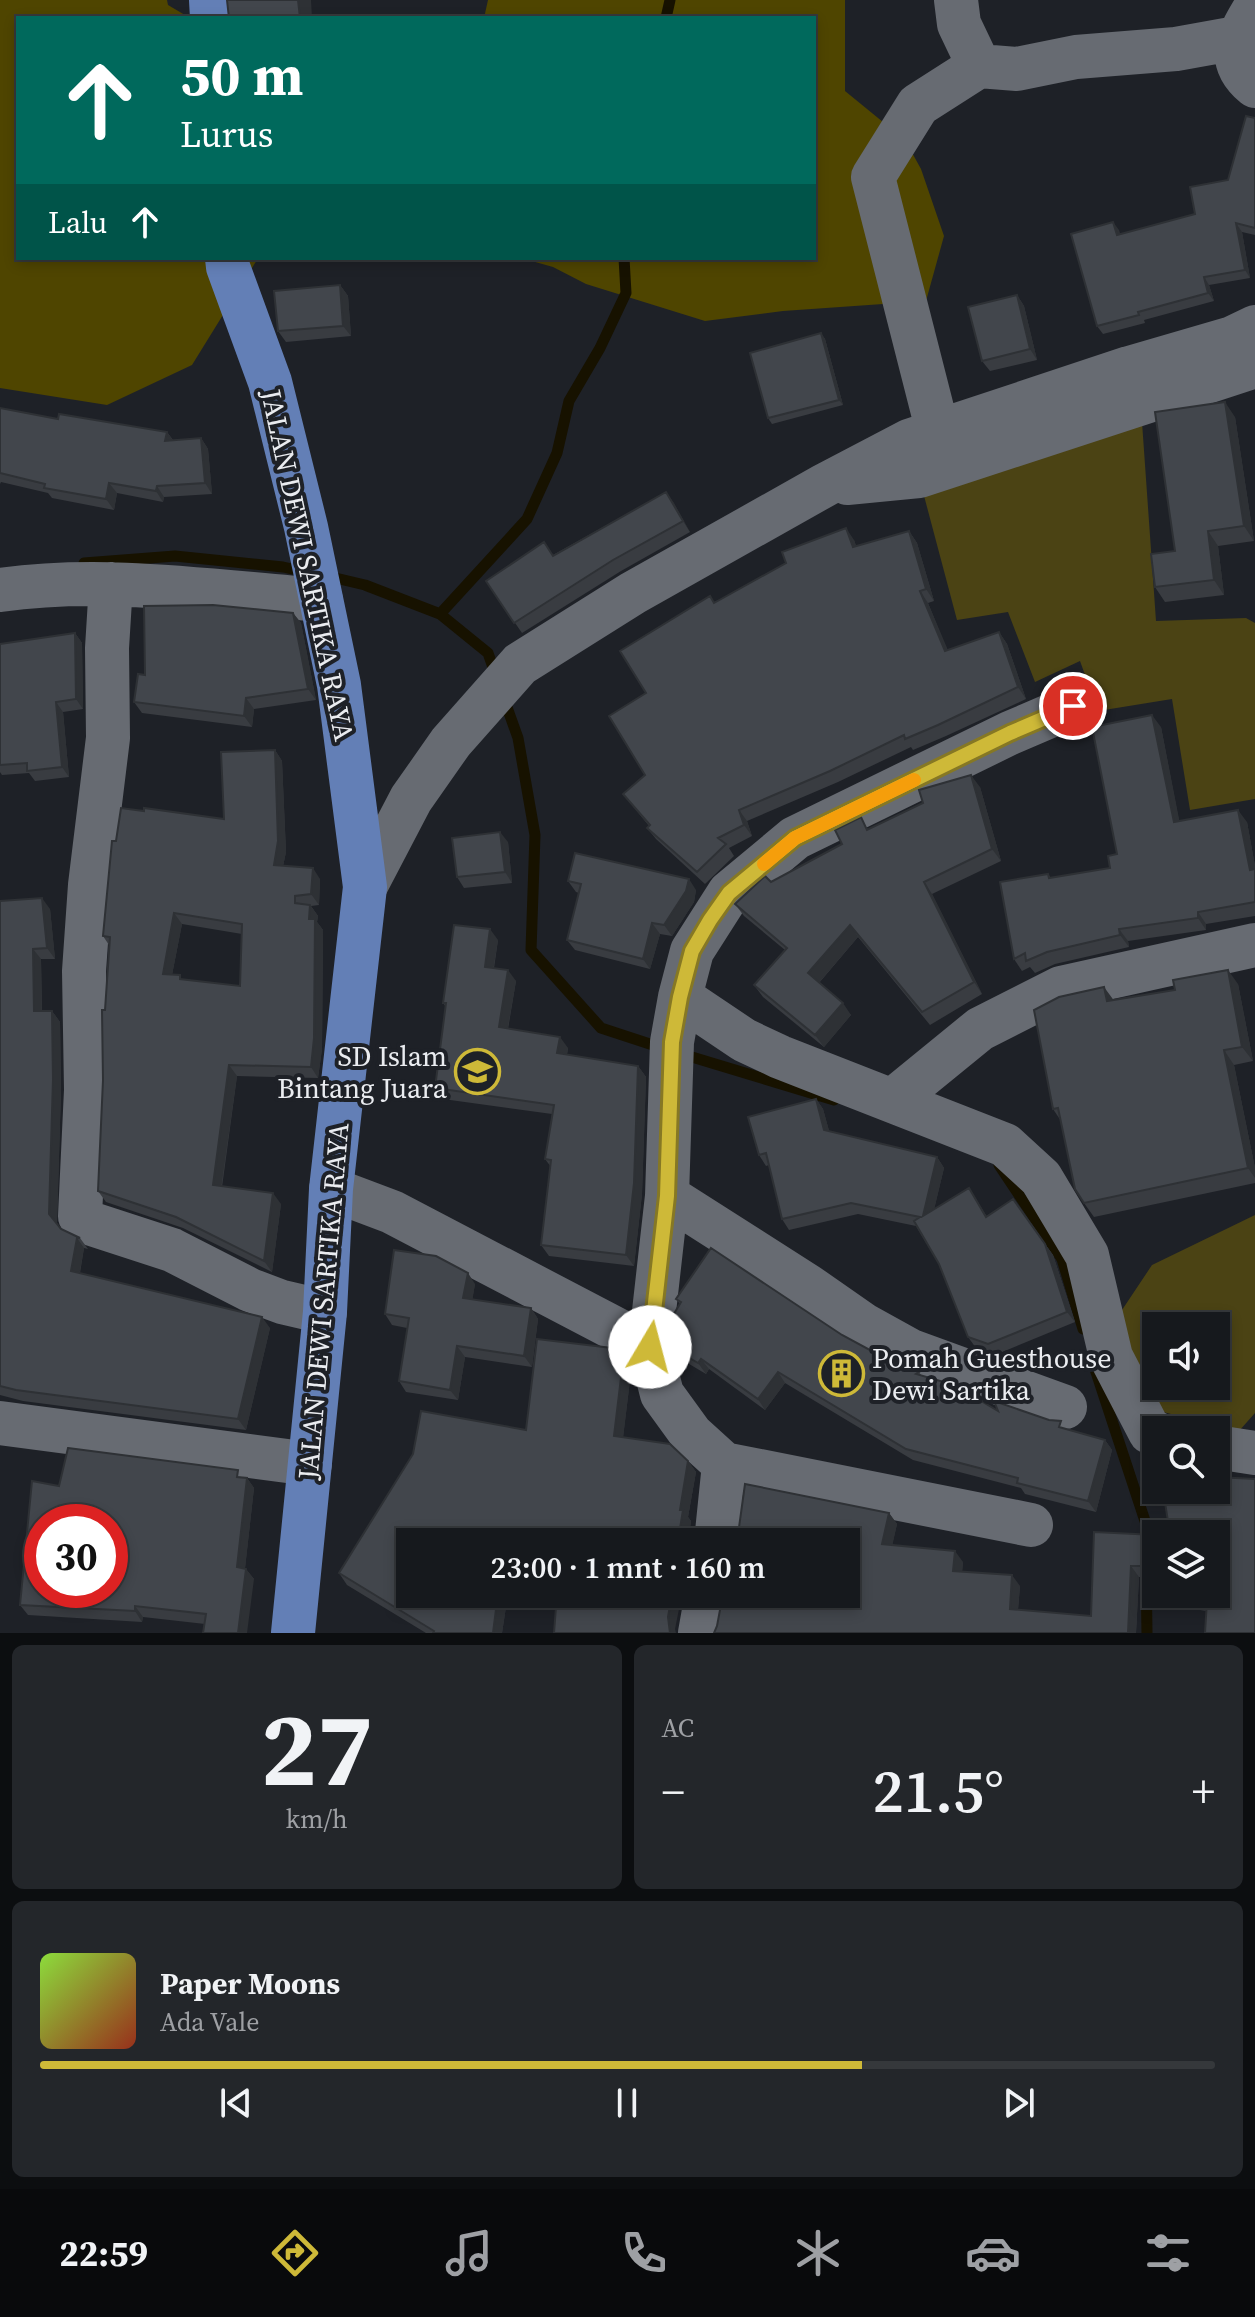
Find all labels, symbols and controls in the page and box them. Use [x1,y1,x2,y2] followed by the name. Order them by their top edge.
[180,37,303,114] text: 50 m
[48,48,152,152] icon: ahead
[180,110,273,159] text: Lurus
[123,200,167,244] icon: ahead
[48,202,107,243] text: Lalu
[252,385,364,745] street label: JALAN DEWI SARTIKA RAYA
[1039,672,1107,740] pin
[1051,684,1095,728] icon: arrive
[277,1037,448,1107] place label: SD Islam Bintang Juara
[454,1048,502,1096] school or university icon: SD Islam Bintang Juara
[288,1120,358,1482] street label: JALAN DEWI SARTIKA RAYA
[608,1305,692,1389] position arrow
[1142,1312,1230,1608] map controls
[1142,1312,1230,1400] button: sound
[872,1339,1112,1409] place label: Pomah Guesthouse Dewi Sartika
[817,1350,865,1398] building icon: Pomah Guesthouse Dewi Sartika
[1142,1416,1230,1504] button: search
[24,1504,128,1608] speed limit sign: 30
[1142,1520,1230,1608] button: layers
[491,1547,765,1588] text: 23:00 · 1 mnt · 160 m
[260,1677,373,1820] text: 27
[662,1710,694,1746] text: AC
[873,1750,1004,1832] text: 21.5°
[662,1761,685,1822] text: −
[1192,1761,1215,1822] text: +
[286,1801,348,1837] text: km/h
[160,1963,340,2004] text: Paper Moons
[160,2004,259,2040] text: Ada Vale
[214,2081,258,2125] icon: previous
[605,2081,649,2125] icon: pause
[997,2081,1041,2125] icon: next
[267,2225,323,2281] icon: directions
[441,2225,497,2281] icon: music
[616,2225,672,2281] icon: phone
[790,2225,846,2281] icon: climate
[965,2225,1021,2281] icon: car
[1140,2225,1196,2281] icon: filters
[59,2229,148,2278] text: 22:59

